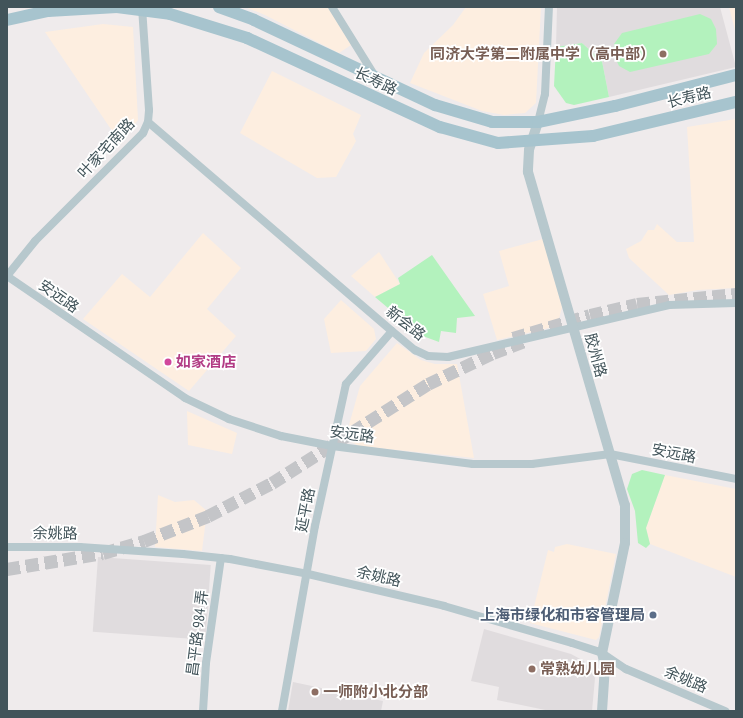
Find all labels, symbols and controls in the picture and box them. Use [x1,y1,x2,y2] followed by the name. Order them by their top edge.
[430,45,655,63] place label: 同济大学第二附属中学（高中部）
[658,49,668,59] marker: 同济大学第二附属中学（高中部）
[352,63,400,99] street label: 长寿路
[665,83,713,111] street label: 长寿路
[74,114,138,182] street label: 叶家宅南路
[35,276,83,316] street label: 安远路
[383,302,429,344] street label: 新会路
[581,331,611,379] street label: 胶州路
[176,353,236,371] place label: 如家酒店
[163,357,173,367] marker: 如家酒店
[328,422,376,446] street label: 安远路
[650,440,698,466] street label: 安远路
[292,486,318,534] street label: 延平路
[32,524,78,542] street label: 余姚路
[355,562,403,590] street label: 余姚路
[183,589,211,677] street label: 昌平路 984 弄
[480,606,645,624] place label: 上海市绿化和市容管理局
[648,610,658,620] marker: 上海市绿化和市容管理局
[540,660,615,678] place label: 常熟幼儿园
[662,662,710,696] street label: 余姚路
[527,664,537,674] marker: 常熟幼儿园
[323,683,428,701] place label: 一师附小北分部
[310,687,320,697] marker: 一师附小北分部

